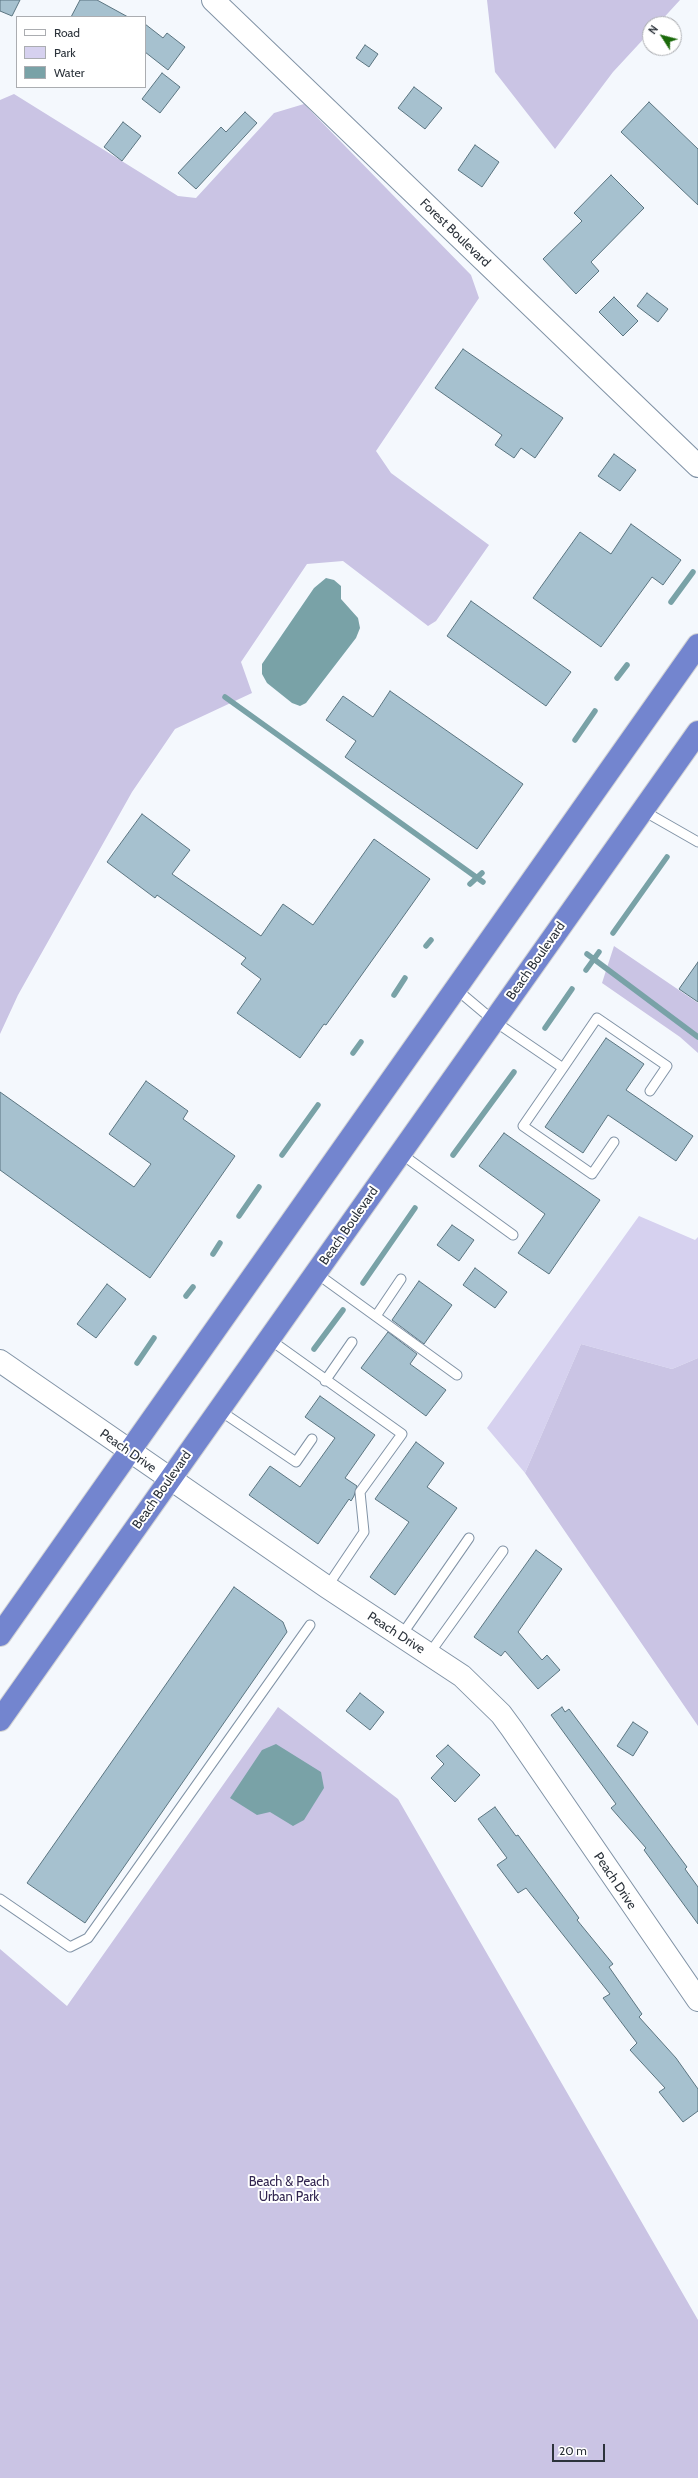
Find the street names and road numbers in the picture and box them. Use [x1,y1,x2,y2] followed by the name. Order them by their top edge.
[417,196,493,270] street label: Forest Boulevard
[503,919,569,1003] street label: Beach Boulevard
[316,1184,382,1268] street label: Beach Boulevard
[97,1426,159,1476] street label: Peach Drive
[129,1448,195,1532] street label: Beach Boulevard
[364,1609,428,1657] street label: Peach Drive
[590,1850,640,1912] street label: Peach Drive

